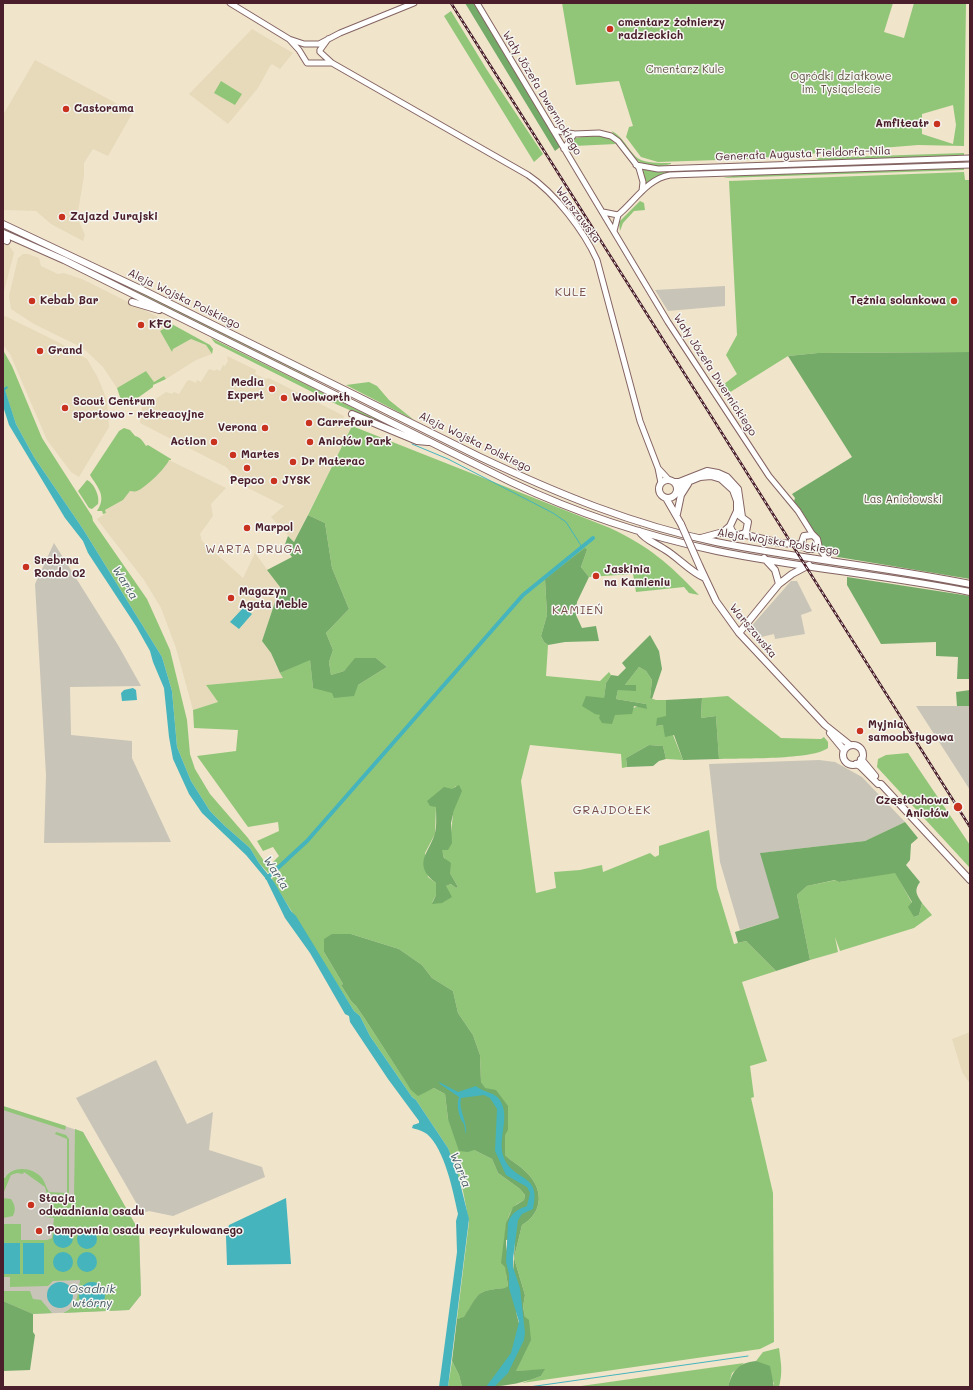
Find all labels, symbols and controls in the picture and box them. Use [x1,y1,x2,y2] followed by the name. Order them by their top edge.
[618,16,725,42] place label: cmentarz żołnierzy radzieckich
[605,24,615,34] marker: cmentarz żołnierzy radzieckich
[500,28,584,158] street label: Wały Józefa Dwernickiego
[646,63,724,77] park label: Cmentarz Kule
[790,70,892,96] park label: Ogródki działkowe im. Tysiąclecie
[74,102,134,116] place label: Castorama
[61,104,71,114] marker: Castorama
[875,117,929,131] place label: Amfiteatr
[932,119,942,129] marker: Amfiteatr
[715,144,891,164] street label: Generała Augusta Fieldorfa-Nila
[553,184,603,246] street label: Warszawska
[70,210,158,224] place label: Zajazd Jurajski
[57,212,67,222] marker: Zajazd Jurajski
[126,266,242,332] street label: Aleja Wojska Polskiego
[555,285,587,299] district label: KULE
[40,294,98,308] place label: Kebab Bar
[850,294,946,308] place label: Tężnia solankowa
[27,296,37,306] marker: Kebab Bar
[949,296,959,306] marker: Tężnia solankowa
[671,312,759,438] street label: Wały Józefa Dwernickiego
[149,318,171,332] place label: KFC
[136,320,146,330] marker: KFC
[48,344,82,358] place label: Grand
[35,346,45,356] marker: Grand
[227,376,264,402] place label: Media Expert
[267,384,277,394] marker: Media Expert
[292,391,350,405] place label: Woolworth
[279,393,289,403] marker: Woolworth
[73,395,204,421] place label: Scout Centrum sportowo - rekreacyjne
[60,403,70,413] marker: Scout Centrum sportowo - rekreacyjne
[417,409,533,475] street label: Aleja Wojska Polskiego
[317,416,373,430] place label: Carrefour
[304,418,314,428] marker: Carrefour
[218,421,257,435] place label: Verona
[260,423,270,433] marker: Verona
[170,435,206,449] place label: Action
[318,435,391,449] place label: Aniołów Park
[209,437,219,447] marker: Action
[305,437,315,447] marker: Aniołów Park
[241,448,279,462] place label: Martes
[228,450,238,460] marker: Martes
[301,455,365,469] place label: Dr Materac
[288,457,298,467] marker: Dr Materac
[242,463,252,473] marker: Pepco
[230,474,264,488] place label: Pepco
[282,474,311,488] place label: JYSK
[269,476,279,486] marker: JYSK
[864,493,942,507] park label: Las Aniołowski
[255,521,293,535] place label: Marpol
[242,523,252,533] marker: Marpol
[716,526,840,558] street label: Aleja Wojska Polskiego
[205,542,303,556] district label: WARTA DRUGA
[34,554,85,580] place label: Srebrna Rondo 02
[21,562,31,572] marker: Srebrna Rondo 02
[604,563,670,589] place label: Jaskinia na Kamieniu
[109,564,141,602] water label: Warta
[591,571,601,581] marker: Jaskinia na Kamieniu
[239,585,308,611] place label: Magazyn Agata Meble
[226,593,236,603] marker: Magazyn Agata Meble
[726,601,780,661] street label: Warszawska
[552,603,604,617] district label: KAMIEŃ
[868,718,954,744] place label: Myjnia samoobsługowa
[855,726,865,736] marker: Myjnia samoobsługowa
[876,794,949,820] place label: Częstochowa Aniołów
[952,801,964,813] marker: Częstochowa Aniołów
[573,803,651,817] district label: GRAJDOŁEK
[260,854,292,892] water label: Warta
[446,1150,474,1190] water label: Warta
[39,1192,145,1218] place label: Stacja odwadniania osadu
[26,1200,36,1210] marker: Stacja odwadniania osadu
[47,1224,243,1238] place label: Pompownia osadu recyrkulowanego
[34,1226,44,1236] marker: Pompownia osadu recyrkulowanego
[68,1282,116,1310] water label: Osadnik wtórny

